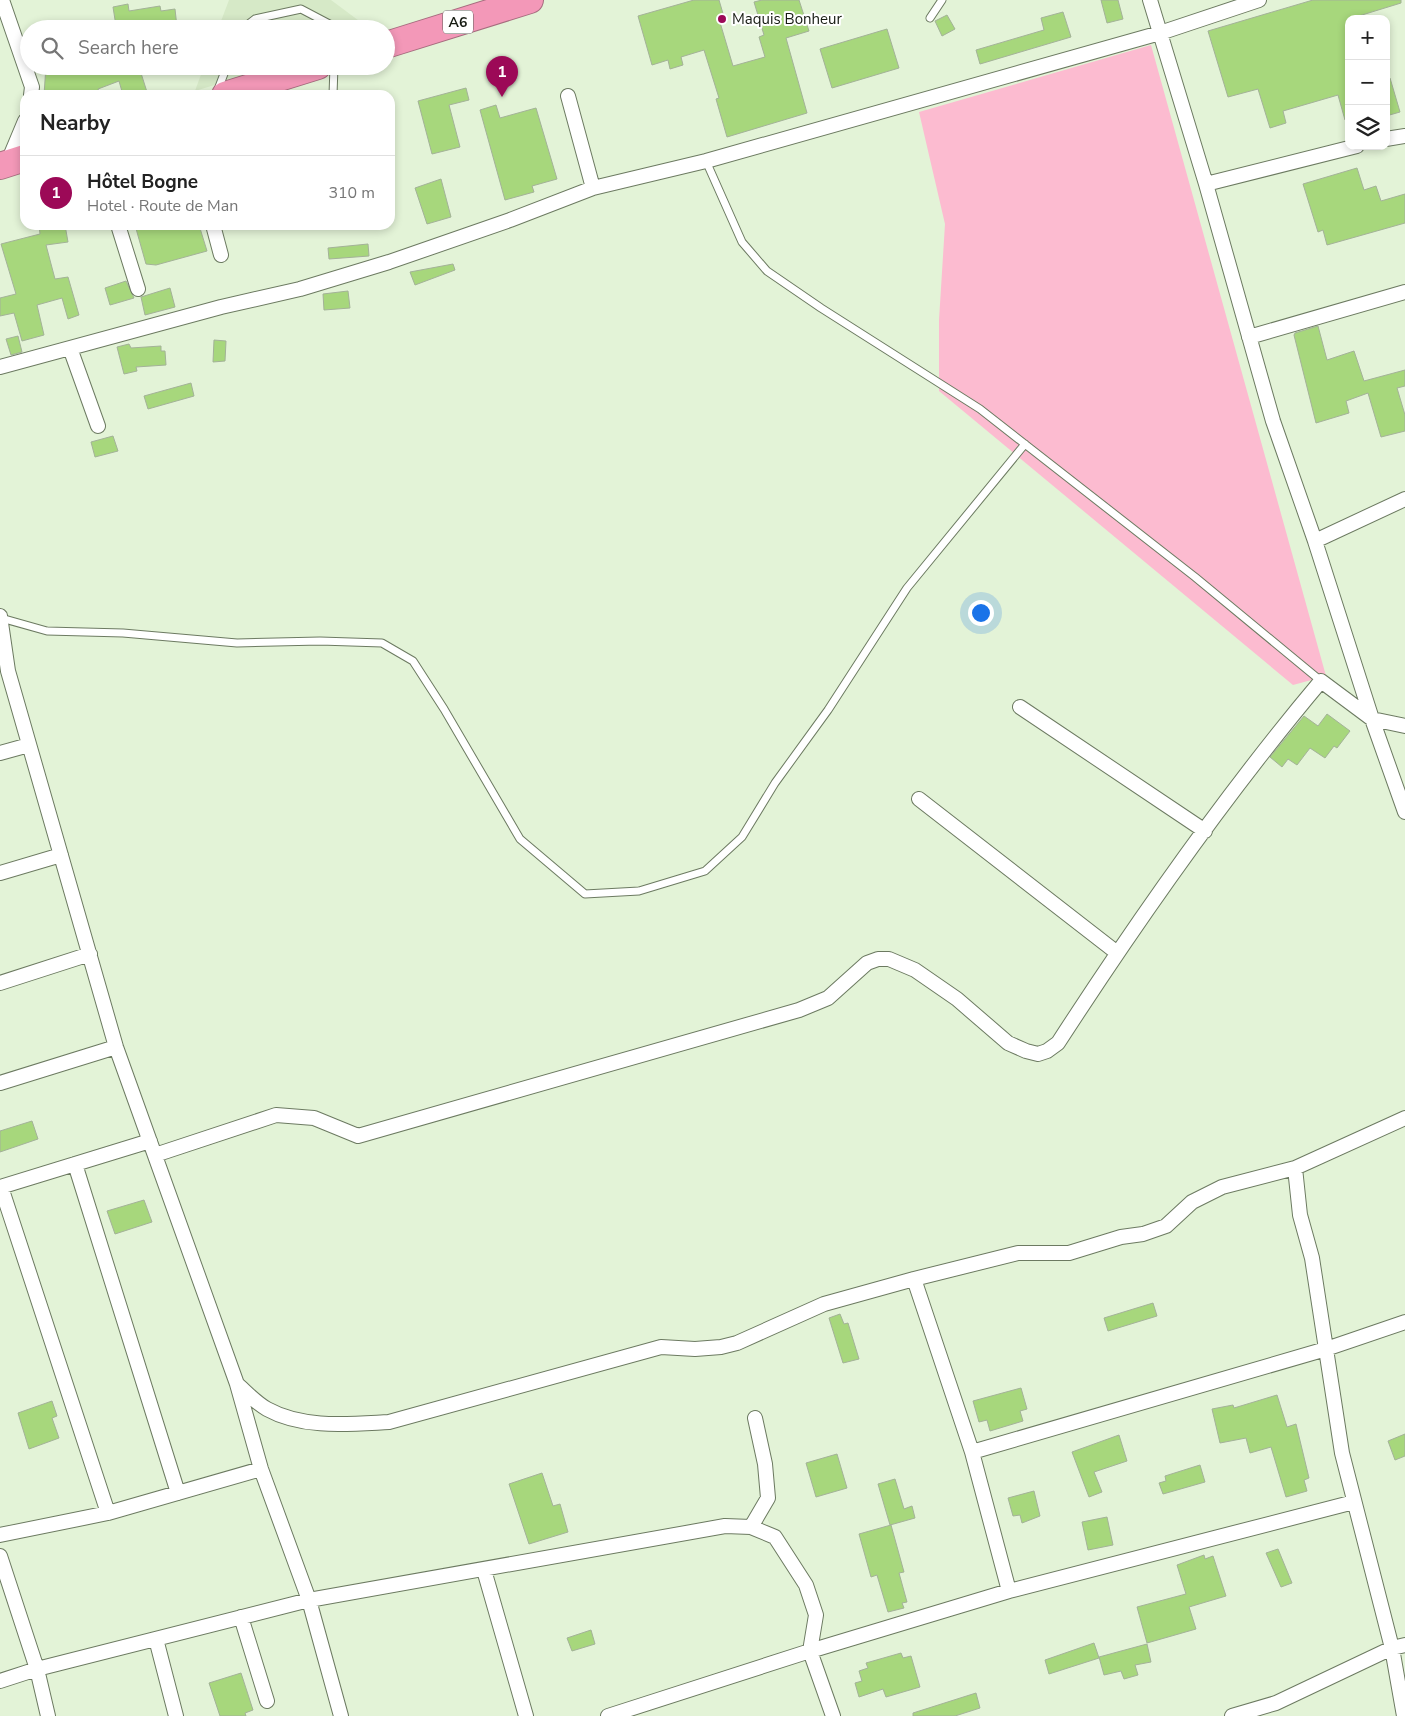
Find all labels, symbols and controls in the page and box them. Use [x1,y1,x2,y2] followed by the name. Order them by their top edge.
[732,9,842,29] place label: Maquis Bonheur
[443,11,473,34] road number: A6
[716,13,728,25] marker: Maquis Bonheur
[1345,15,1390,150] map controls
[1345,15,1390,60] button: +
[20,20,395,75] search box
[38,34,66,62] icon: search
[78,35,179,61] text: Search here
[486,56,518,97] pin: 1
[1345,60,1390,105] button: −
[1345,105,1390,150] button: layers
[40,109,110,137] text: Nearby
[87,169,198,195] text: Hôtel Bogne
[51,182,61,204] text: 1
[328,182,375,204] text: 310 m
[87,195,238,217] text: Hotel · Route de Man
[968,600,994,626] your location

